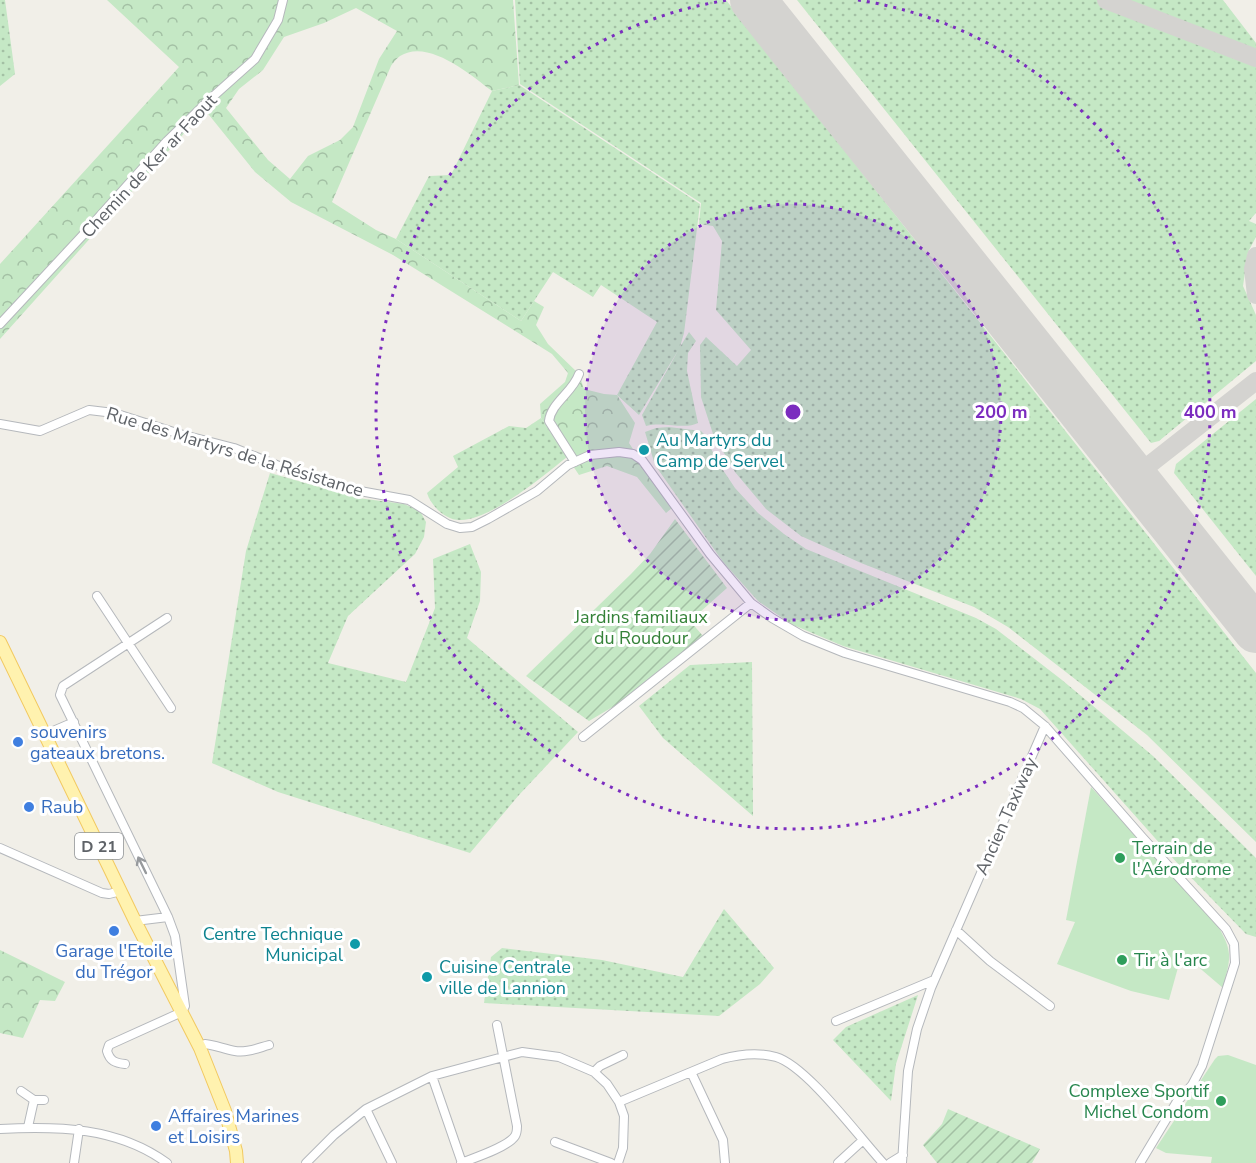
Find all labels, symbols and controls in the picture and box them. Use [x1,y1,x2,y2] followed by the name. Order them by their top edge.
[76,88,223,243] street label: Chemin de Ker ar Faout
[974,400,1028,424] text: 200 m
[1183,400,1237,424] text: 400 m
[104,401,366,503] street label: Rue des Martyrs de la Résistance
[783,402,803,422] centre of rings
[656,428,785,473] place label: Au Martyrs du Camp de Servel
[637,443,651,457] marker: Au Martyrs du Camp de Servel
[573,605,708,650] park label: Jardins familiaux du Roudour
[30,720,165,765] place label: souvenirs gateaux bretons.
[11,735,25,749] marker: souvenirs gateaux bretons.
[969,753,1043,879] street label: Ancien Taxiway
[41,795,83,819] place label: Raub
[22,800,36,814] marker: Raub
[75,833,123,859] road number: D 21
[1132,836,1231,881] place label: Terrain de l'Aérodrome
[1113,851,1127,865] marker: Terrain de l'Aérodrome
[136,856,148,874] one-way arrow
[203,922,344,967] place label: Centre Technique Municipal
[107,924,121,938] marker: Garage l'Etoile du Trégor
[348,937,362,951] marker: Centre Technique Municipal
[55,939,173,984] place label: Garage l'Etoile du Trégor
[1134,948,1207,972] place label: Tir à l'arc
[1115,953,1129,967] marker: Tir à l'arc
[439,955,571,1000] place label: Cuisine Centrale ville de Lannion
[420,970,434,984] marker: Cuisine Centrale ville de Lannion
[1068,1079,1210,1124] place label: Complexe Sportif Michel Condom
[1214,1094,1228,1108] marker: Complexe Sportif Michel Condom
[168,1104,300,1149] place label: Affaires Marines et Loisirs
[149,1119,163,1133] marker: Affaires Marines et Loisirs

